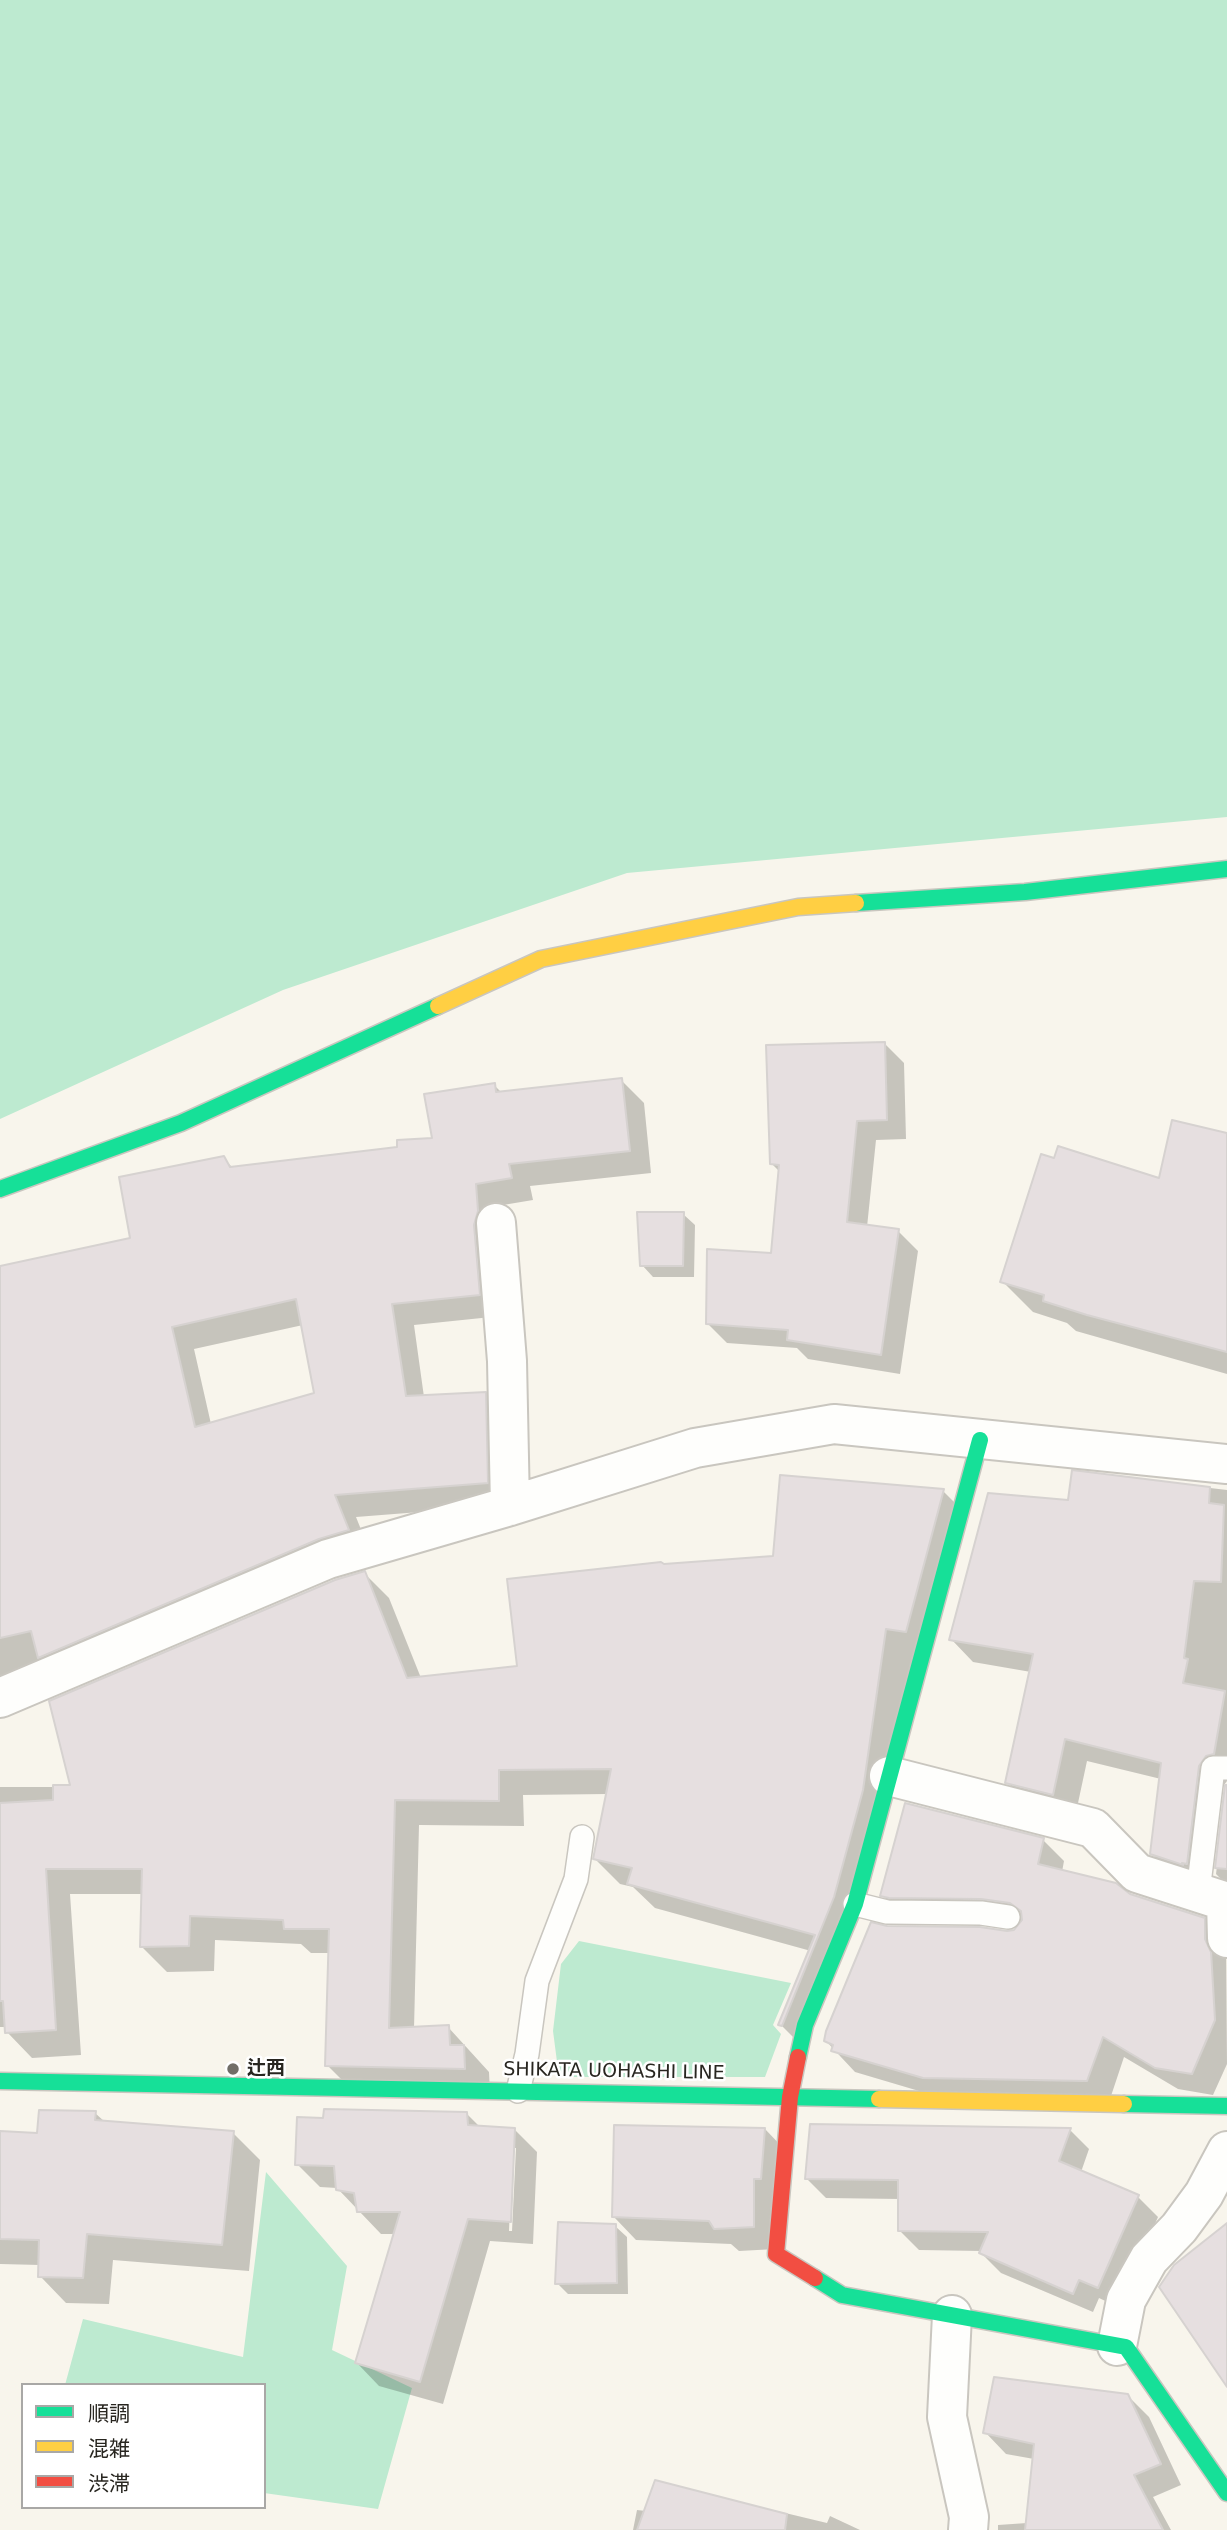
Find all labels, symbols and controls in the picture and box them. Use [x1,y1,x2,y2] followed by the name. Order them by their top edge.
[247,2058,285,2080] place label: 辻西
[503,2059,725,2085] street label: SHIKATA UOHASHI LINE
[225,2061,241,2077] marker: 辻西
[21,2383,266,2509] legend
[88,2402,130,2426] text: 順調
[88,2437,130,2461] text: 混雑
[88,2472,130,2496] text: 渋滞

